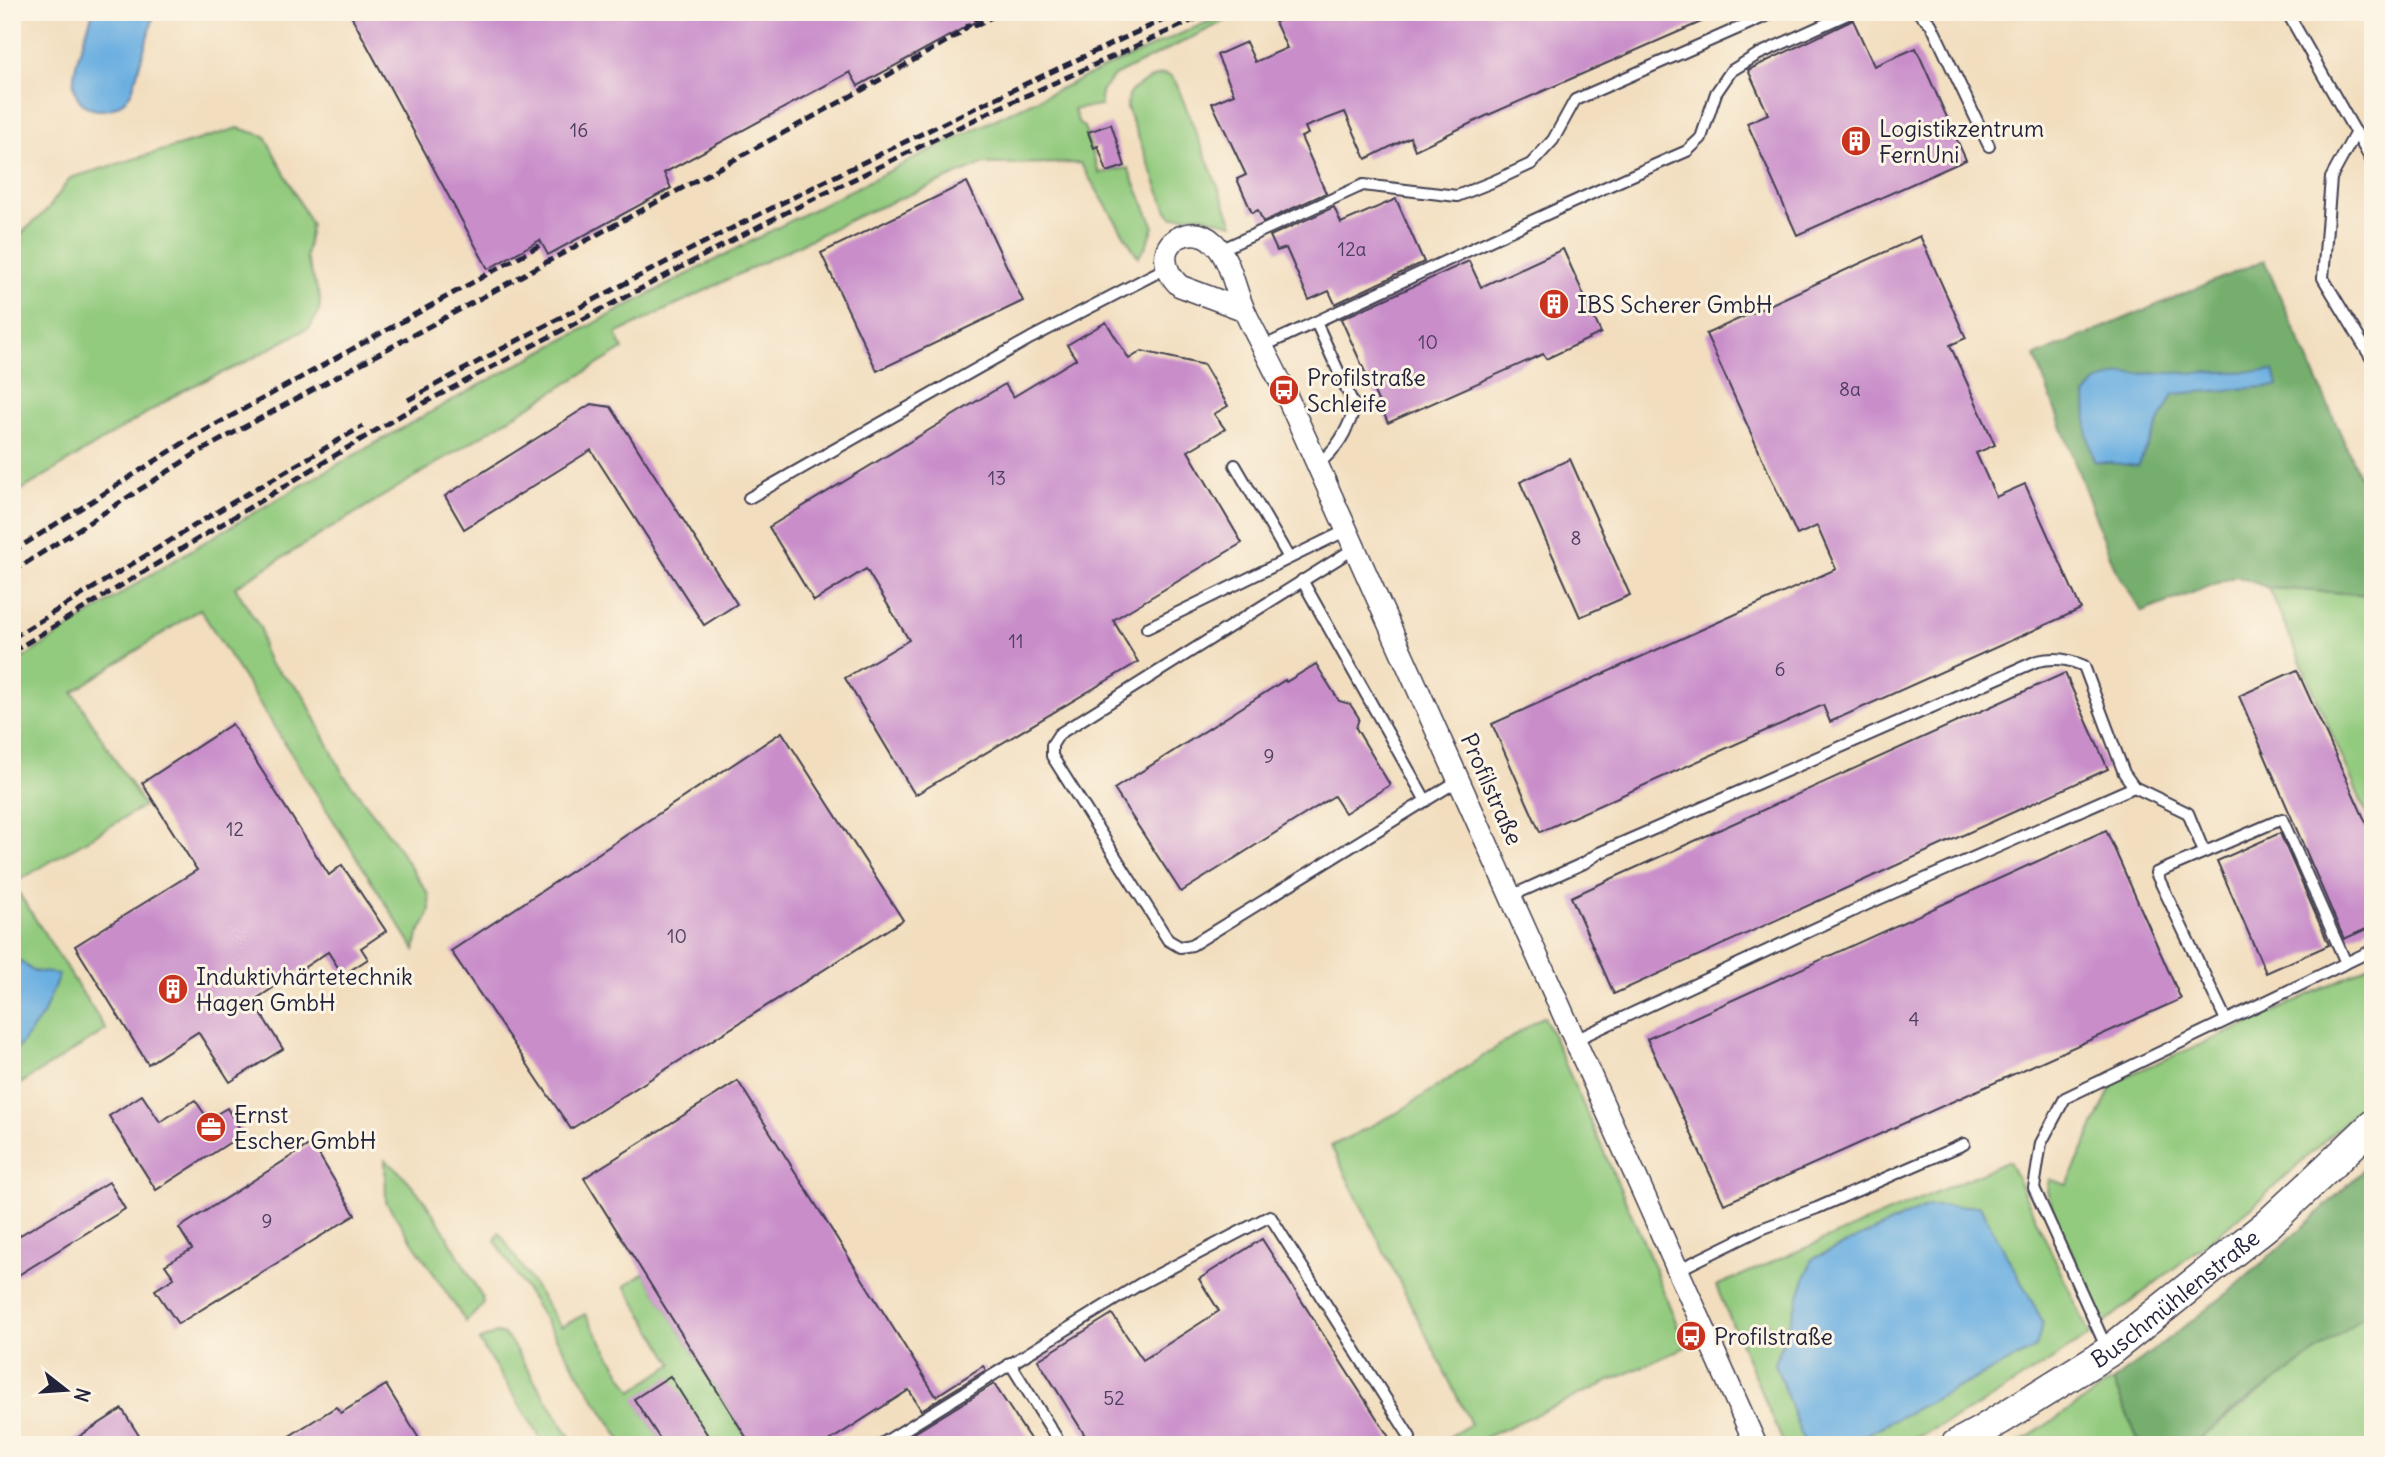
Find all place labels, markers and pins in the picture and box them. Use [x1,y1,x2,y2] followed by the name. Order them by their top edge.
[1879,114,2044,169] place label: Logistikzentrum FernUni
[1839,124,1873,158] building icon: Logistikzentrum FernUni
[1537,287,1571,321] building icon: IBS Scherer GmbH
[1577,290,1772,319] place label: IBS Scherer GmbH
[1307,363,1426,418] place label: Profilstraße Schleife
[1267,373,1301,407] bus stop icon: Profilstraße Schleife
[196,962,413,1017] place label: Induktivhärtetechnik Hagen GmbH
[156,972,190,1006] building icon: Induktivhärtetechnik Hagen GmbH
[234,1100,376,1155] place label: Ernst Escher GmbH
[194,1110,228,1144] office icon: Ernst Escher GmbH
[1674,1319,1708,1353] bus stop icon: Profilstraße
[1714,1322,1833,1351] place label: Profilstraße

